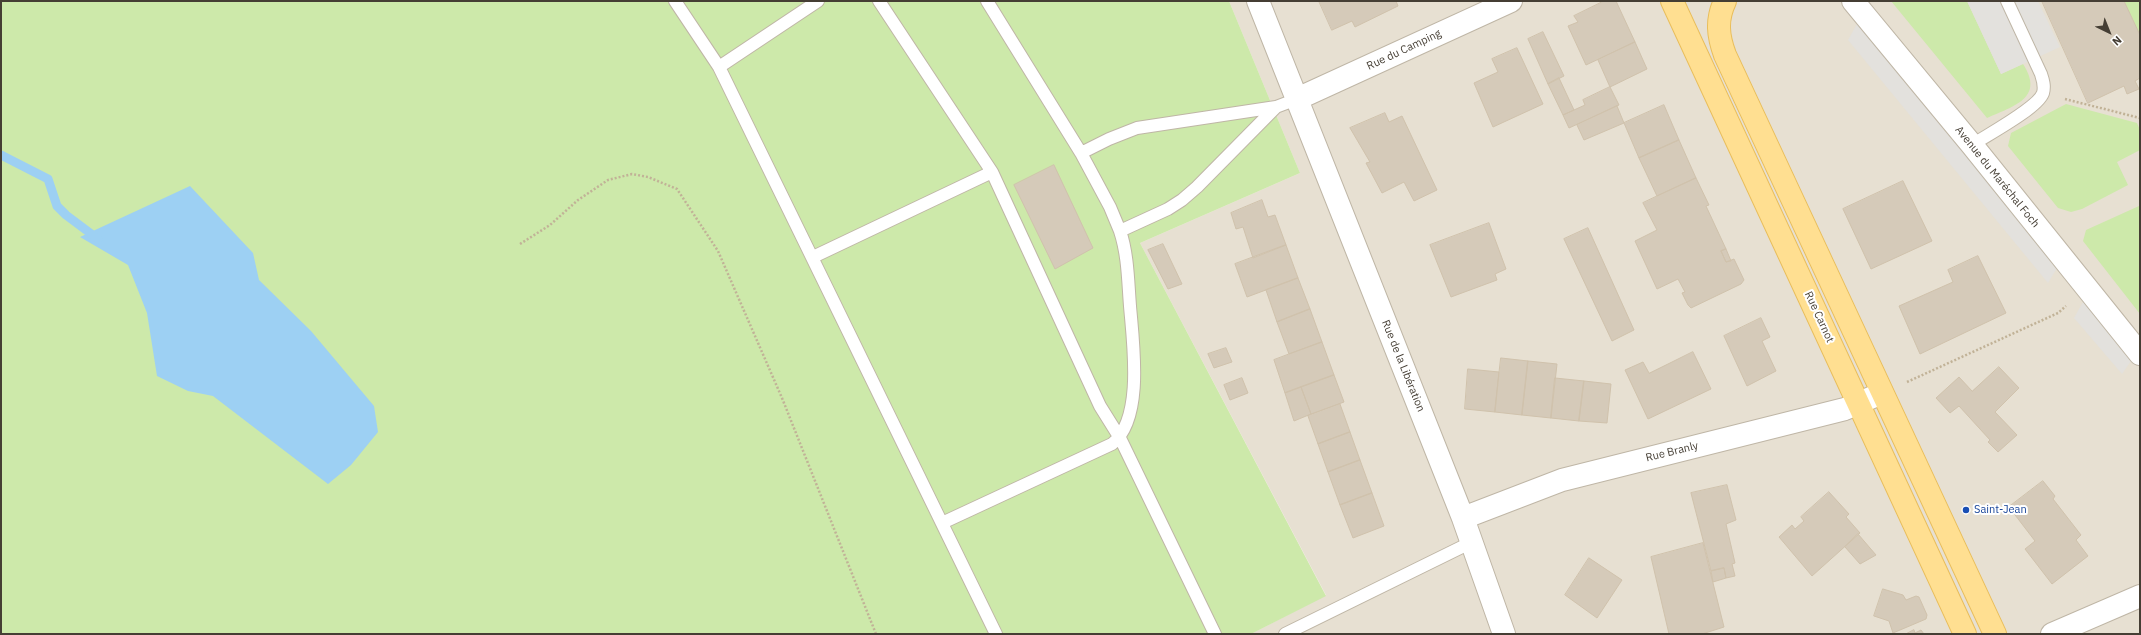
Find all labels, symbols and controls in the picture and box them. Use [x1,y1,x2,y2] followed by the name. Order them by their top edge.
[2089,12,2129,52] north arrow
[1365,27,1443,73] street label: Rue du Camping
[2109,33,2125,49] text: N
[1952,124,2042,230] street label: Avenue du Maréchal Foch
[1801,289,1837,345] street label: Rue Carnot
[1379,318,1427,414] street label: Rue de la Libération
[1644,439,1700,465] street label: Rue Branly
[1974,503,2027,517] place label: Saint-Jean
[1961,505,1971,515] marker: Saint-Jean

